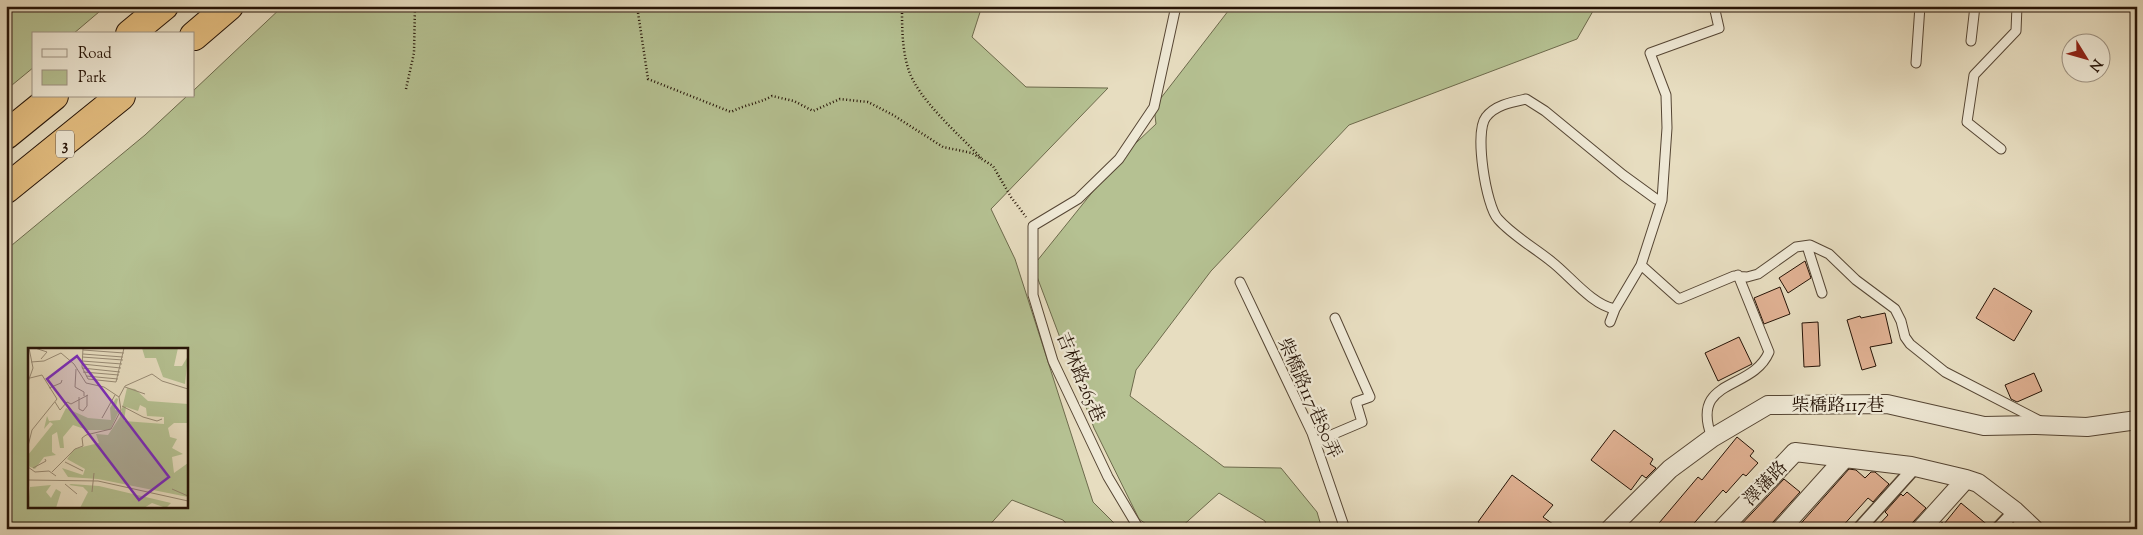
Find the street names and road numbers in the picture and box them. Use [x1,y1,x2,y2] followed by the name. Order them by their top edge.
[56,130,74,158] road number: 3
[1049,329,1110,427] street label: 吉林路265巷
[1270,334,1346,463] street label: 柴橋路117巷80弄
[1791,394,1885,420] street label: 柴橋路117巷
[1738,456,1795,513] street label: 澤藩路

